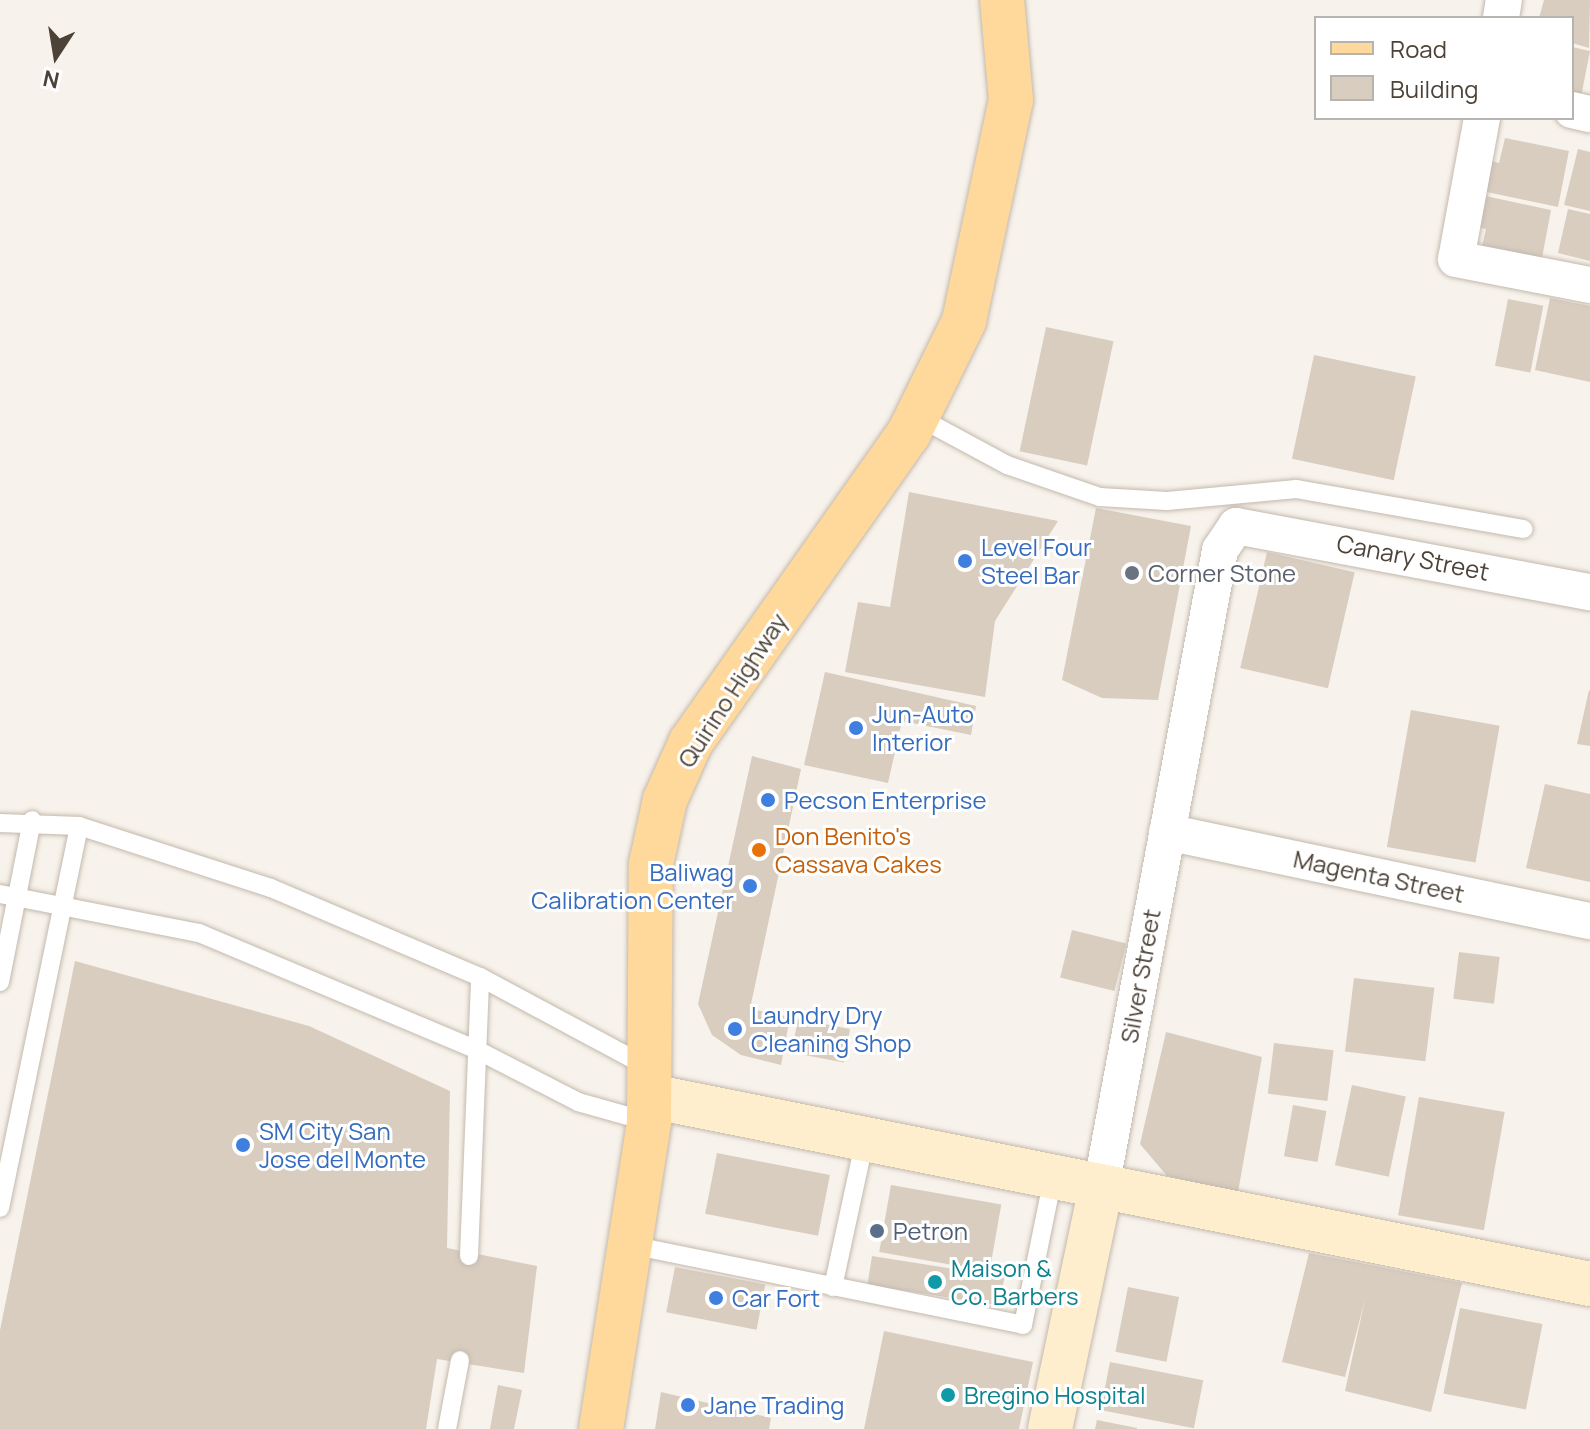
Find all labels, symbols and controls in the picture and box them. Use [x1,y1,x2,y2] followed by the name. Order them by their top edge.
[16,16,96,96] north arrow
[1314,16,1574,120] legend
[1390,32,1447,65] text: Road
[40,63,62,96] text: N
[1390,72,1478,105] text: Building
[1334,528,1492,586] street label: Canary Street
[981,533,1092,589] place label: Level Four Steel Bar
[956,552,974,570] marker: Level Four Steel Bar
[1148,559,1296,587] place label: Corner Stone
[1123,564,1141,582] marker: Corner Stone
[671,607,793,773] street label: Quirino Highway
[872,700,974,756] place label: Jun-Auto Interior
[847,719,865,737] marker: Jun-Auto Interior
[784,786,986,814] place label: Pecson Enterprise
[759,791,777,809] marker: Pecson Enterprise
[775,822,942,878] place label: Don Benito's Cassava Cakes
[750,841,768,859] marker: Don Benito's Cassava Cakes
[1291,844,1467,908] street label: Magenta Street
[531,858,734,914] place label: Baliwag Calibration Center
[741,877,759,895] marker: Baliwag Calibration Center
[1114,907,1166,1045] street label: Silver Street
[751,1001,911,1057] place label: Laundry Dry Cleaning Shop
[726,1020,744,1038] marker: Laundry Dry Cleaning Shop
[259,1117,426,1173] place label: SM City San Jose del Monte
[234,1136,252,1154] marker: SM City San Jose del Monte
[893,1217,968,1245] place label: Petron
[868,1222,886,1240] marker: Petron
[951,1254,1078,1310] place label: Maison & Co. Barbers
[926,1273,944,1291] marker: Maison & Co. Barbers
[732,1284,820,1312] place label: Car Fort
[707,1289,725,1307] marker: Car Fort
[964,1381,1146,1409] place label: Bregino Hospital
[939,1386,957,1404] marker: Bregino Hospital
[704,1391,844,1419] place label: Jane Trading
[679,1396,697,1414] marker: Jane Trading

